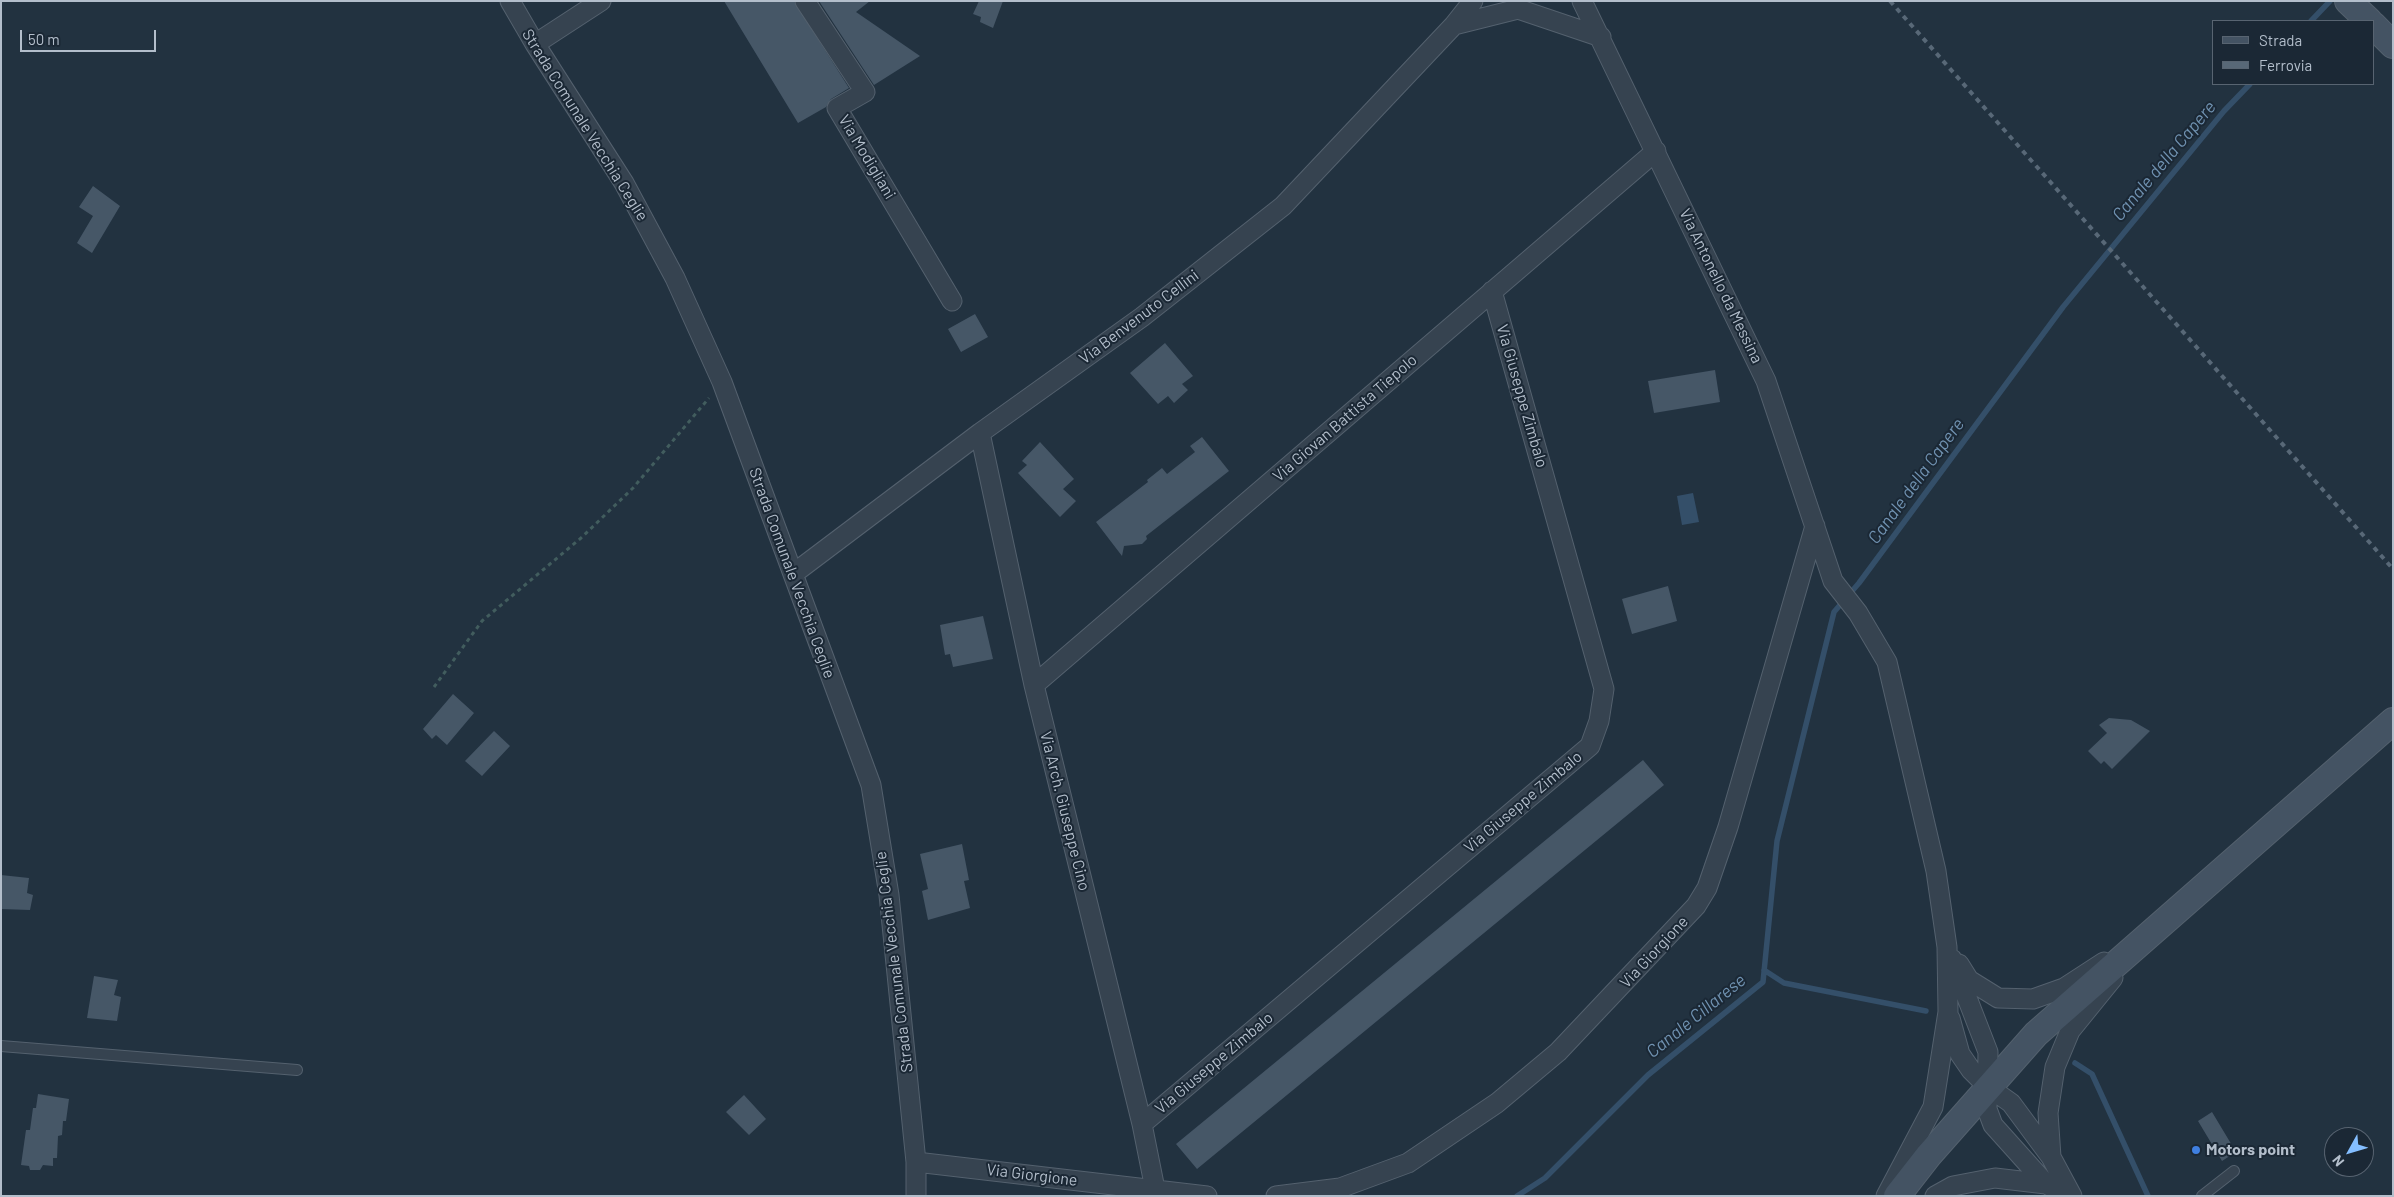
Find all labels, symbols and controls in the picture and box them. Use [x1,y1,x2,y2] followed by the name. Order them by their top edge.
[22,20,159,52] scale bar
[2212,20,2374,85] legend
[518,26,652,224] street label: Strada Comunale Vecchia Ceglie
[28,30,60,48] text: 50 m
[2259,31,2302,49] text: Strada
[2259,56,2312,74] text: Ferrovia
[2108,97,2220,225] water label: Canale della Capere
[834,111,900,203] street label: Via Modigliani
[1675,205,1767,367] street label: Via Antonello da Messina
[1075,266,1203,368] street label: Via Benvenuto Cellini
[1492,322,1552,470] street label: Via Giuseppe Zimbalo
[1269,350,1421,486] street label: Via Giovan Battista Tiepolo
[1863,414,1969,548] water label: Canale della Capere
[745,465,839,681] street label: Strada Comunale Vecchia Ceglie
[1036,729,1094,893] street label: Via Arch. Giuseppe Cino
[1460,747,1586,857] street label: Via Giuseppe Zimbalo
[871,850,917,1074] street label: Strada Comunale Vecchia Ceglie
[1616,912,1692,992] street label: Via Giorgione
[1642,969,1750,1063] water label: Canale Cillarese
[1151,1008,1277,1118] street label: Via Giuseppe Zimbalo
[2324,1127,2374,1177] north arrow
[2206,1140,2295,1160] place label: Motors point
[2190,1144,2202,1156] marker: Motors point
[2328,1152,2347,1170] text: N
[985,1160,1079,1190] street label: Via Giorgione

